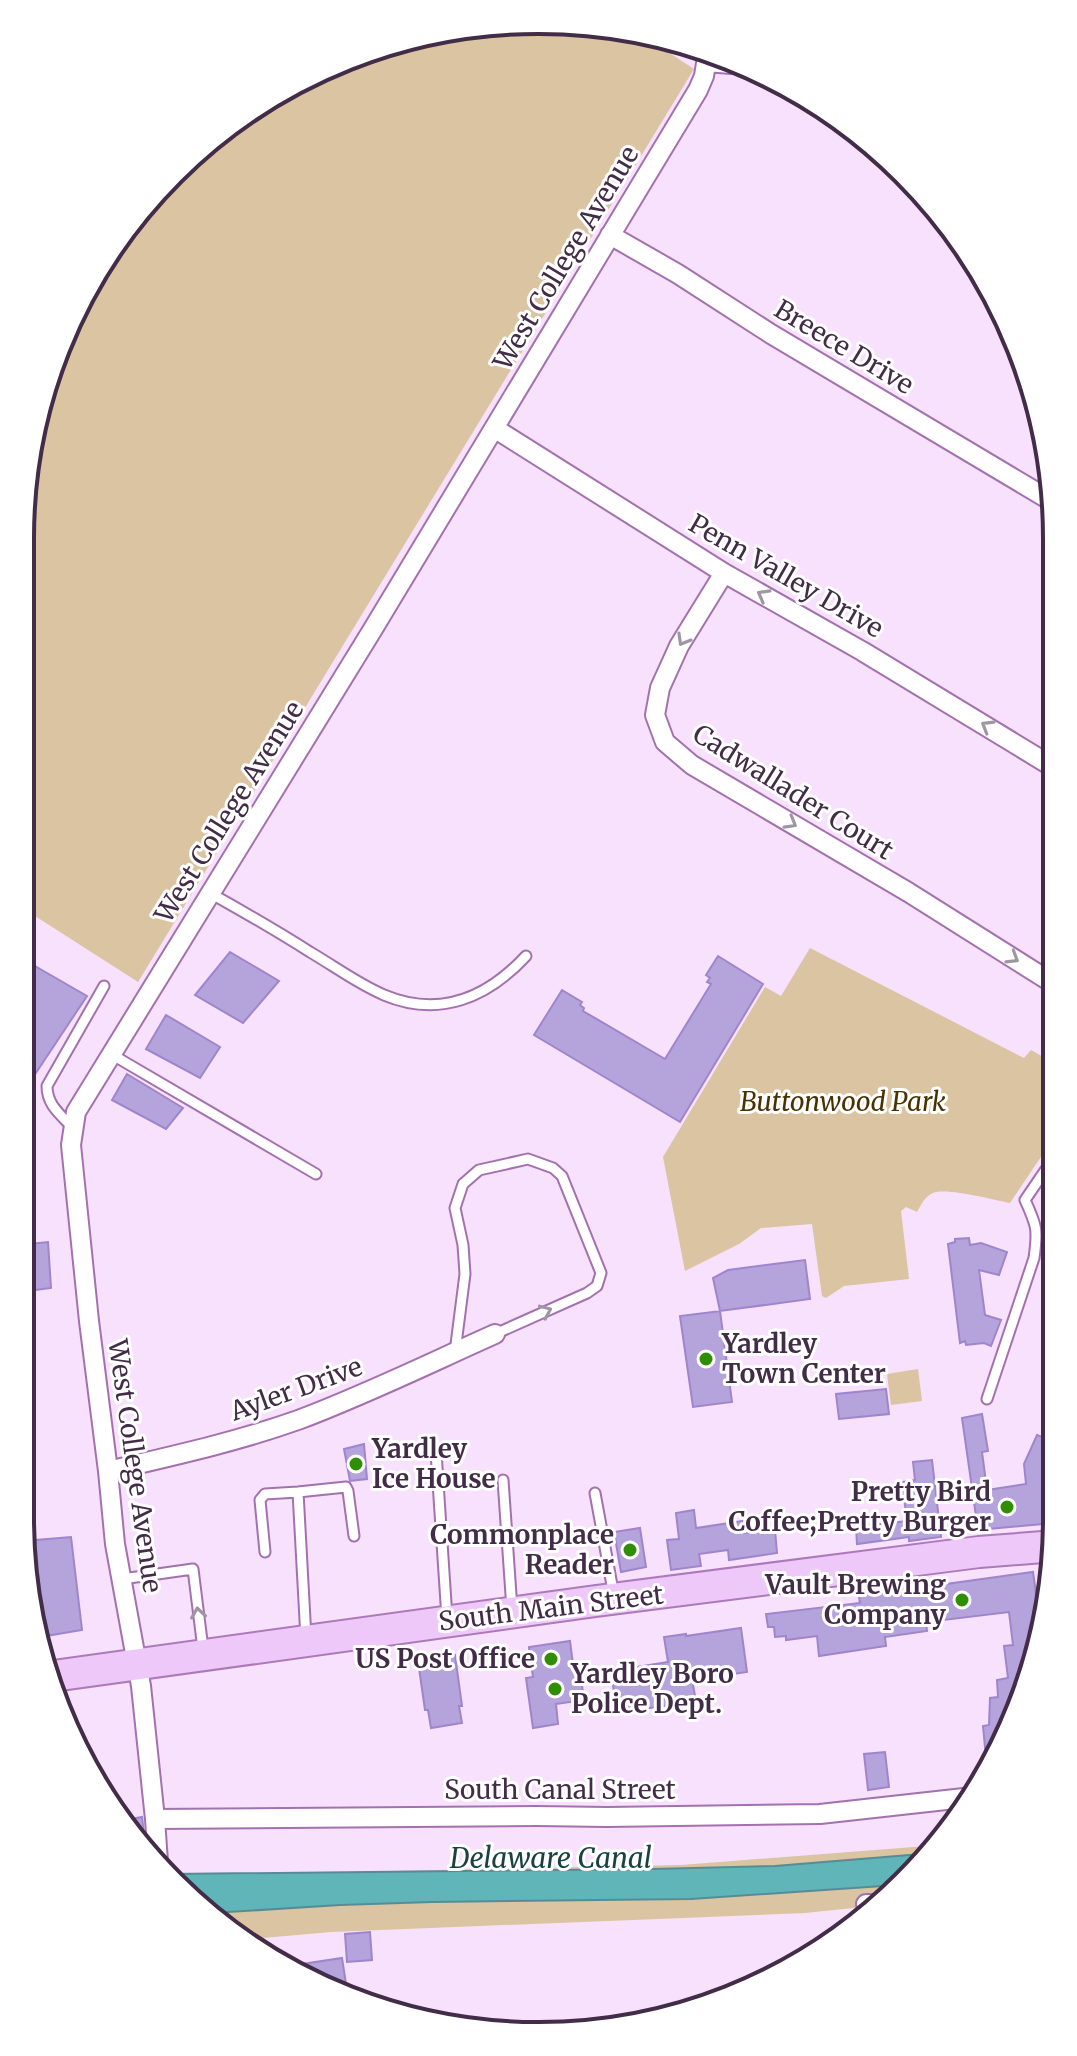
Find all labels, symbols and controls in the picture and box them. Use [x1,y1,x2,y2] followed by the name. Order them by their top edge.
[485,140,646,377] street label: West College Avenue
[769,292,920,401] street label: Breece Drive
[683,507,889,645] street label: Penn Valley Drive
[756,589,771,604] one-way arrow
[677,631,693,646] one-way arrow
[146,695,310,930] street label: West College Avenue
[687,717,900,867] street label: Cadwallader Court
[981,721,996,736] one-way arrow
[782,813,796,829] one-way arrow
[1004,948,1019,964] one-way arrow
[740,1085,946,1118] park label: Buttonwood Park
[538,1305,553,1321] one-way arrow
[721,1327,886,1390] place label: Yardley Town Center
[101,1336,170,1595] street label: West College Avenue
[224,1349,366,1428] street label: Ayler Drive
[697,1350,715,1368] marker: Yardley Town Center
[371,1432,496,1495] place label: Yardley Ice House
[347,1455,365,1473] marker: Yardley Ice House
[728,1475,991,1538] place label: Pretty Bird Coffee;Pretty Burger
[998,1498,1016,1516] marker: Pretty Bird Coffee;Pretty Burger
[430,1518,614,1581] place label: Commonplace Reader
[621,1541,639,1559] marker: Commonplace Reader
[764,1568,947,1631] place label: Vault Brewing Company
[437,1577,665,1638] street label: South Main Street
[953,1591,971,1609] marker: Vault Brewing Company
[190,1606,207,1619] one-way arrow
[355,1642,535,1675] place label: US Post Office
[542,1650,560,1668] marker: US Post Office
[570,1657,734,1720] place label: Yardley Boro Police Dept.
[546,1680,564,1698] marker: Yardley Boro Police Dept.
[444,1773,676,1806] street label: South Canal Street
[449,1840,652,1876] water label: Delaware Canal

